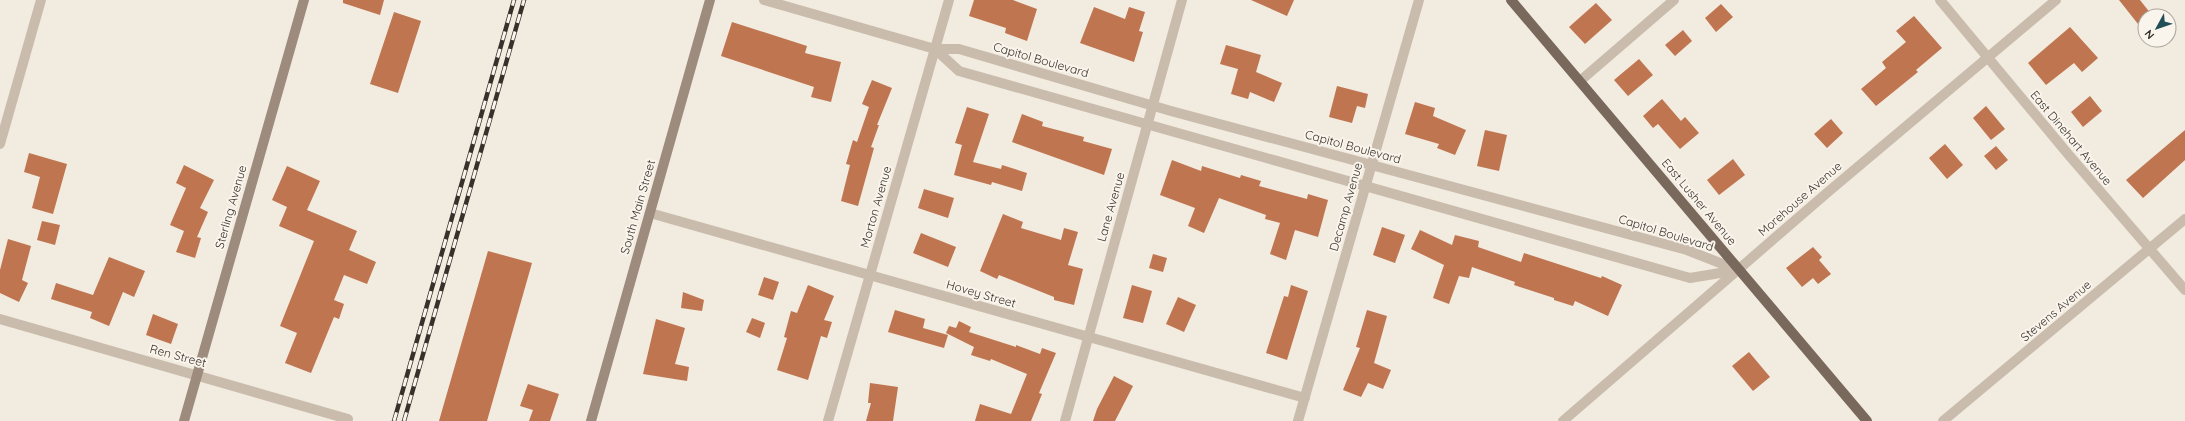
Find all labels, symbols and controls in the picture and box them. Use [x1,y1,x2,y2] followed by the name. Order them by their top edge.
[2137,8,2177,48] north arrow
[2141,27,2157,42] text: N
[992,39,1091,80] street label: Capitol Boulevard
[2027,87,2116,188] street label: East Dinehart Avenue
[1304,126,1403,167] street label: Capitol Boulevard
[1659,155,1740,248] street label: East Lusher Avenue
[617,158,658,256] street label: South Main Street
[1755,158,1845,239] street label: Morehouse Avenue
[1326,161,1365,253] street label: Decamp Avenue
[211,163,250,250] street label: Sterling Avenue
[857,164,894,249] street label: Morton Avenue
[1093,170,1128,243] street label: Lane Avenue
[1617,211,1716,254] street label: Capitol Boulevard
[945,276,1018,311] street label: Hovey Street
[2017,277,2094,344] street label: Stevens Avenue
[148,341,208,370] street label: Ren Street

